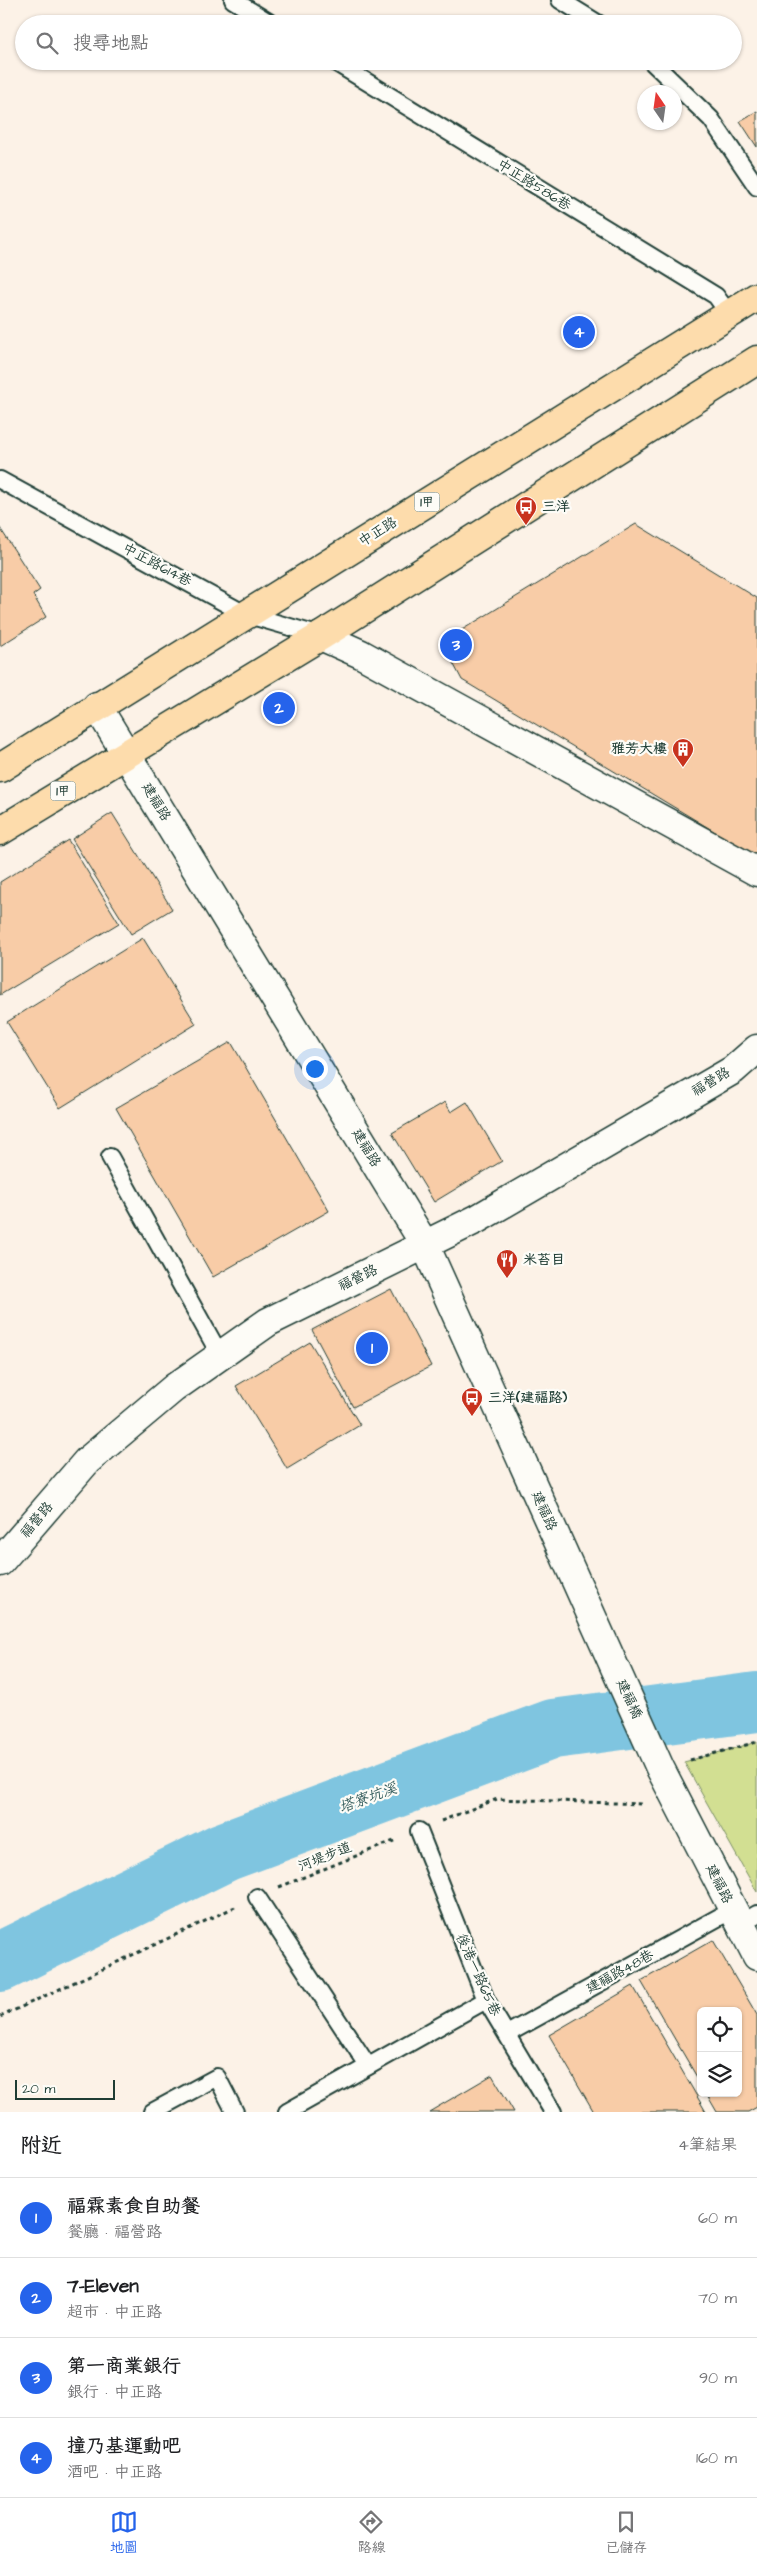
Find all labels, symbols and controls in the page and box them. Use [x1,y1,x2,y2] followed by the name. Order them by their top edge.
[15,15,742,70] search box
[33,29,61,57] icon: search
[73,30,149,57] text: 搜尋地點
[637,85,682,130] north arrow
[493,154,576,216] street label: 中正路586巷
[563,313,595,351] pin: 4
[414,492,440,512] road number: 1甲
[514,495,538,526] bus stop icon: 三洋
[542,497,570,517] place label: 三洋
[355,512,401,552] street label: 中正路
[119,538,196,592] street label: 中正路614巷
[440,626,472,664] pin: 3
[263,689,295,727] pin: 2
[671,737,695,768] building icon: 雅芳大樓
[611,739,667,759] place label: 雅芳大樓
[137,779,175,825] street label: 建福路
[50,781,76,800] road number: 1甲
[302,1056,328,1082] your location
[688,1063,734,1101] street label: 福營路
[347,1125,385,1171] street label: 建福路
[495,1248,519,1279] restaurant icon: 米苔目
[523,1250,565,1270] place label: 米苔目
[335,1260,381,1296] street label: 福營路
[356,1329,388,1367] pin: 1
[460,1386,484,1417] bus stop icon: 三洋(建福路)
[488,1388,567,1408] place label: 三洋(建福路)
[526,1488,562,1534] street label: 建福路
[16,1497,58,1543] street label: 福營路
[611,1676,647,1722] street label: 建福橋
[336,1778,401,1818] water label: 塔寮坑溪
[295,1837,355,1877] street label: 河堤步道
[701,1861,737,1907] street label: 建福路
[451,1930,506,2020] street label: 後港一路65巷
[583,1945,658,1999] street label: 建福路48巷
[697,2007,742,2097] map controls
[697,2007,742,2052] button: locate
[697,2052,742,2097] button: layers
[15,2077,115,2100] scale bar
[22,2079,55,2099] text: 20 m
[20,2131,62,2160] text: 附近
[678,2134,737,2156] text: 4筆結果
[67,2193,200,2220] text: 福霖素食自助餐
[35,2207,37,2229] text: 1
[698,2207,737,2229] text: 60 m
[67,2221,162,2243] text: 餐廳 · 福營路
[67,2273,139,2300] text: 7-Eleven
[31,2287,41,2309] text: 2
[698,2287,737,2309] text: 70 m
[67,2301,162,2323] text: 超市 · 中正路
[67,2353,181,2380] text: 第一商業銀行
[32,2367,40,2389] text: 3
[699,2367,737,2389] text: 90 m
[67,2381,162,2403] text: 銀行 · 中正路
[67,2433,181,2460] text: 撞乃基運動吧
[31,2447,41,2469] text: 4
[696,2447,737,2469] text: 160 m
[67,2461,162,2483] text: 酒吧 · 中正路
[110,2508,138,2558] tab: 地圖
[357,2508,385,2558] tab: 路線
[605,2508,647,2558] tab: 已儲存

